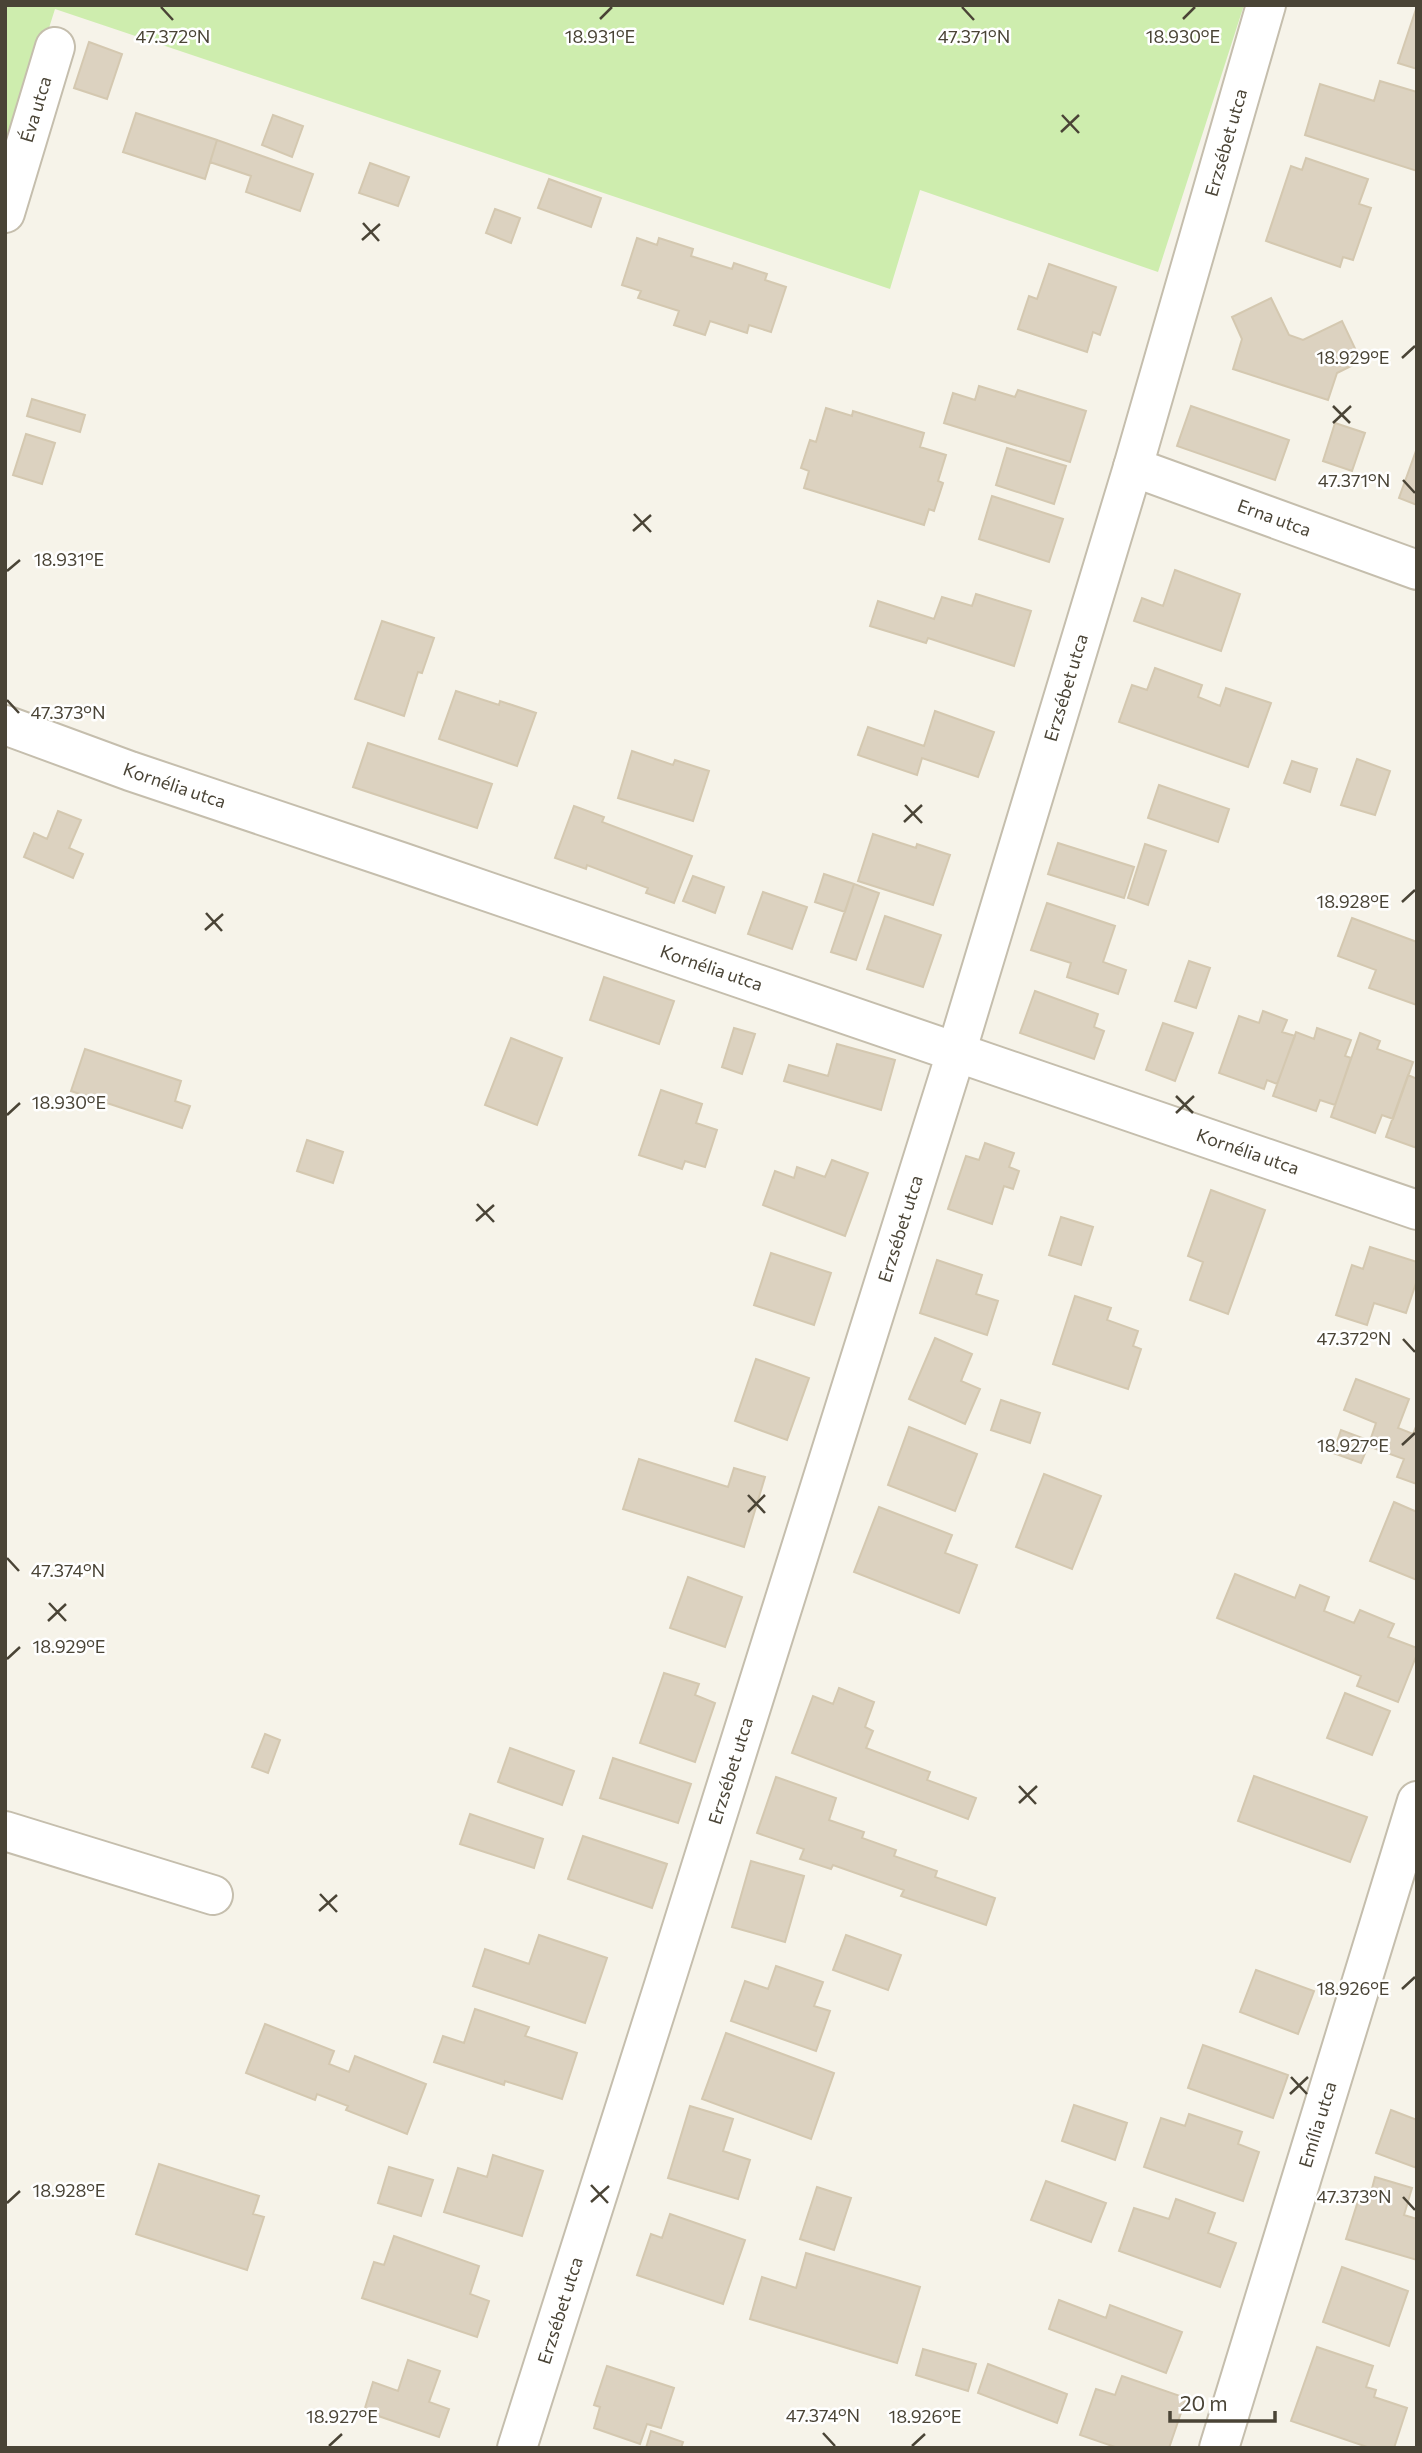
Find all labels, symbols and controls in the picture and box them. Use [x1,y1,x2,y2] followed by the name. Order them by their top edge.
[136,25,210,47] text: 47.372°N
[565,25,635,47] text: 18.931°E
[938,25,1010,47] text: 47.371°N
[1146,25,1220,47] text: 18.930°E
[15,74,56,145] street label: Éva utca
[1199,86,1251,199] street label: Erzsébet utca
[1316,346,1390,368] text: 18.929°E
[1318,469,1390,491] text: 47.371°N
[1235,494,1314,541] street label: Erna utca
[34,548,104,570] text: 18.931°E
[1039,631,1092,744] street label: Erzsébet utca
[31,701,105,723] text: 47.373°N
[120,757,229,812] street label: Kornélia utca
[1316,890,1390,912] text: 18.928°E
[657,940,766,995] street label: Kornélia utca
[32,1091,106,1113] text: 18.930°E
[1194,1123,1302,1179] street label: Kornélia utca
[873,1172,927,1285] street label: Erzsébet utca
[1317,1327,1391,1349] text: 47.372°N
[1317,1434,1389,1456] text: 18.927°E
[31,1559,105,1581] text: 47.374°N
[32,1635,106,1657] text: 18.929°E
[703,1714,757,1827] street label: Erzsébet utca
[1316,1977,1390,1999] text: 18.926°E
[1293,2079,1340,2170] street label: Emília utca
[32,2179,106,2201] text: 18.928°E
[1317,2185,1391,2207] text: 47.373°N
[532,2254,587,2367] street label: Erzsébet utca
[1170,2380,1275,2424] scale bar
[1180,2390,1228,2415] text: 20 m
[786,2404,860,2426] text: 47.374°N
[306,2405,378,2427] text: 18.927°E
[888,2405,962,2427] text: 18.926°E

